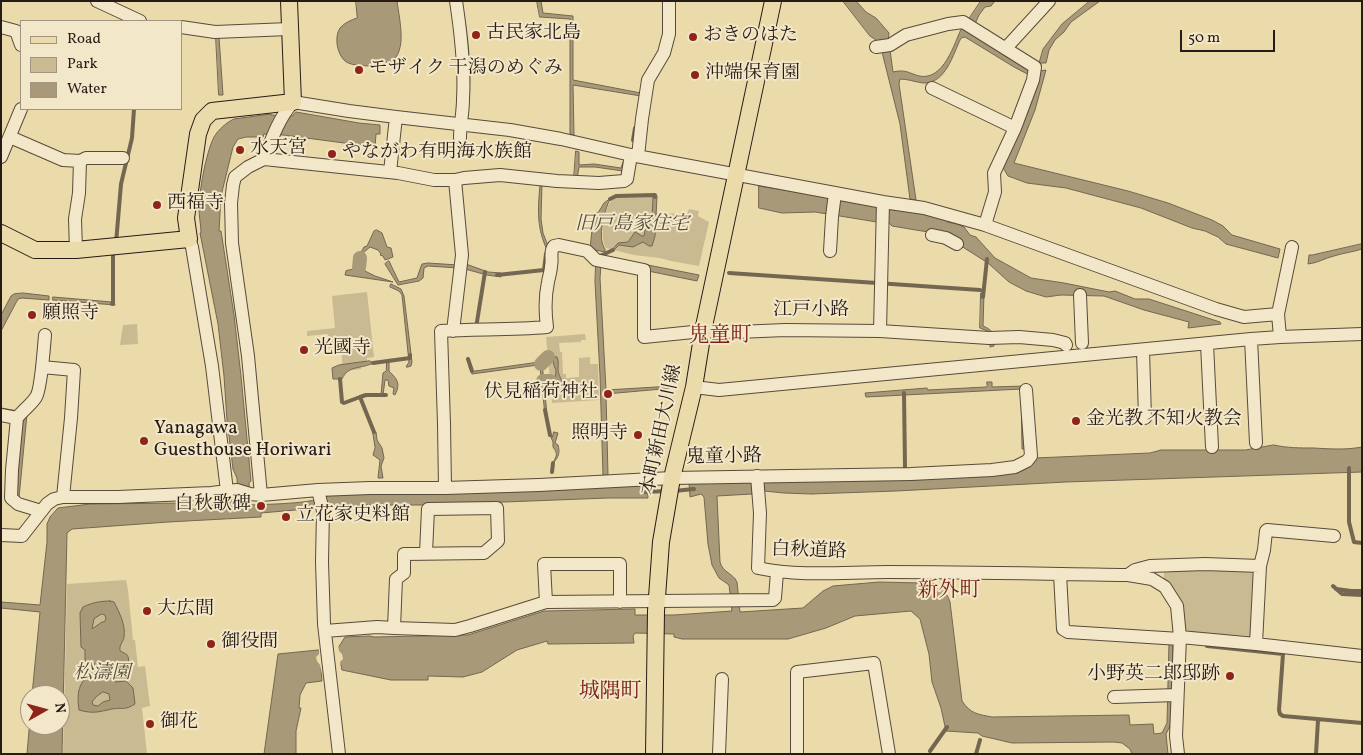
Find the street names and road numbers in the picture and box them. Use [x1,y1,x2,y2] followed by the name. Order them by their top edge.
[773,301,849,323] street label: 江戸小路
[638,363,688,497] street label: 本町新田大川線
[686,446,762,470] street label: 鬼童小路
[771,539,847,565] street label: 白秋道路

